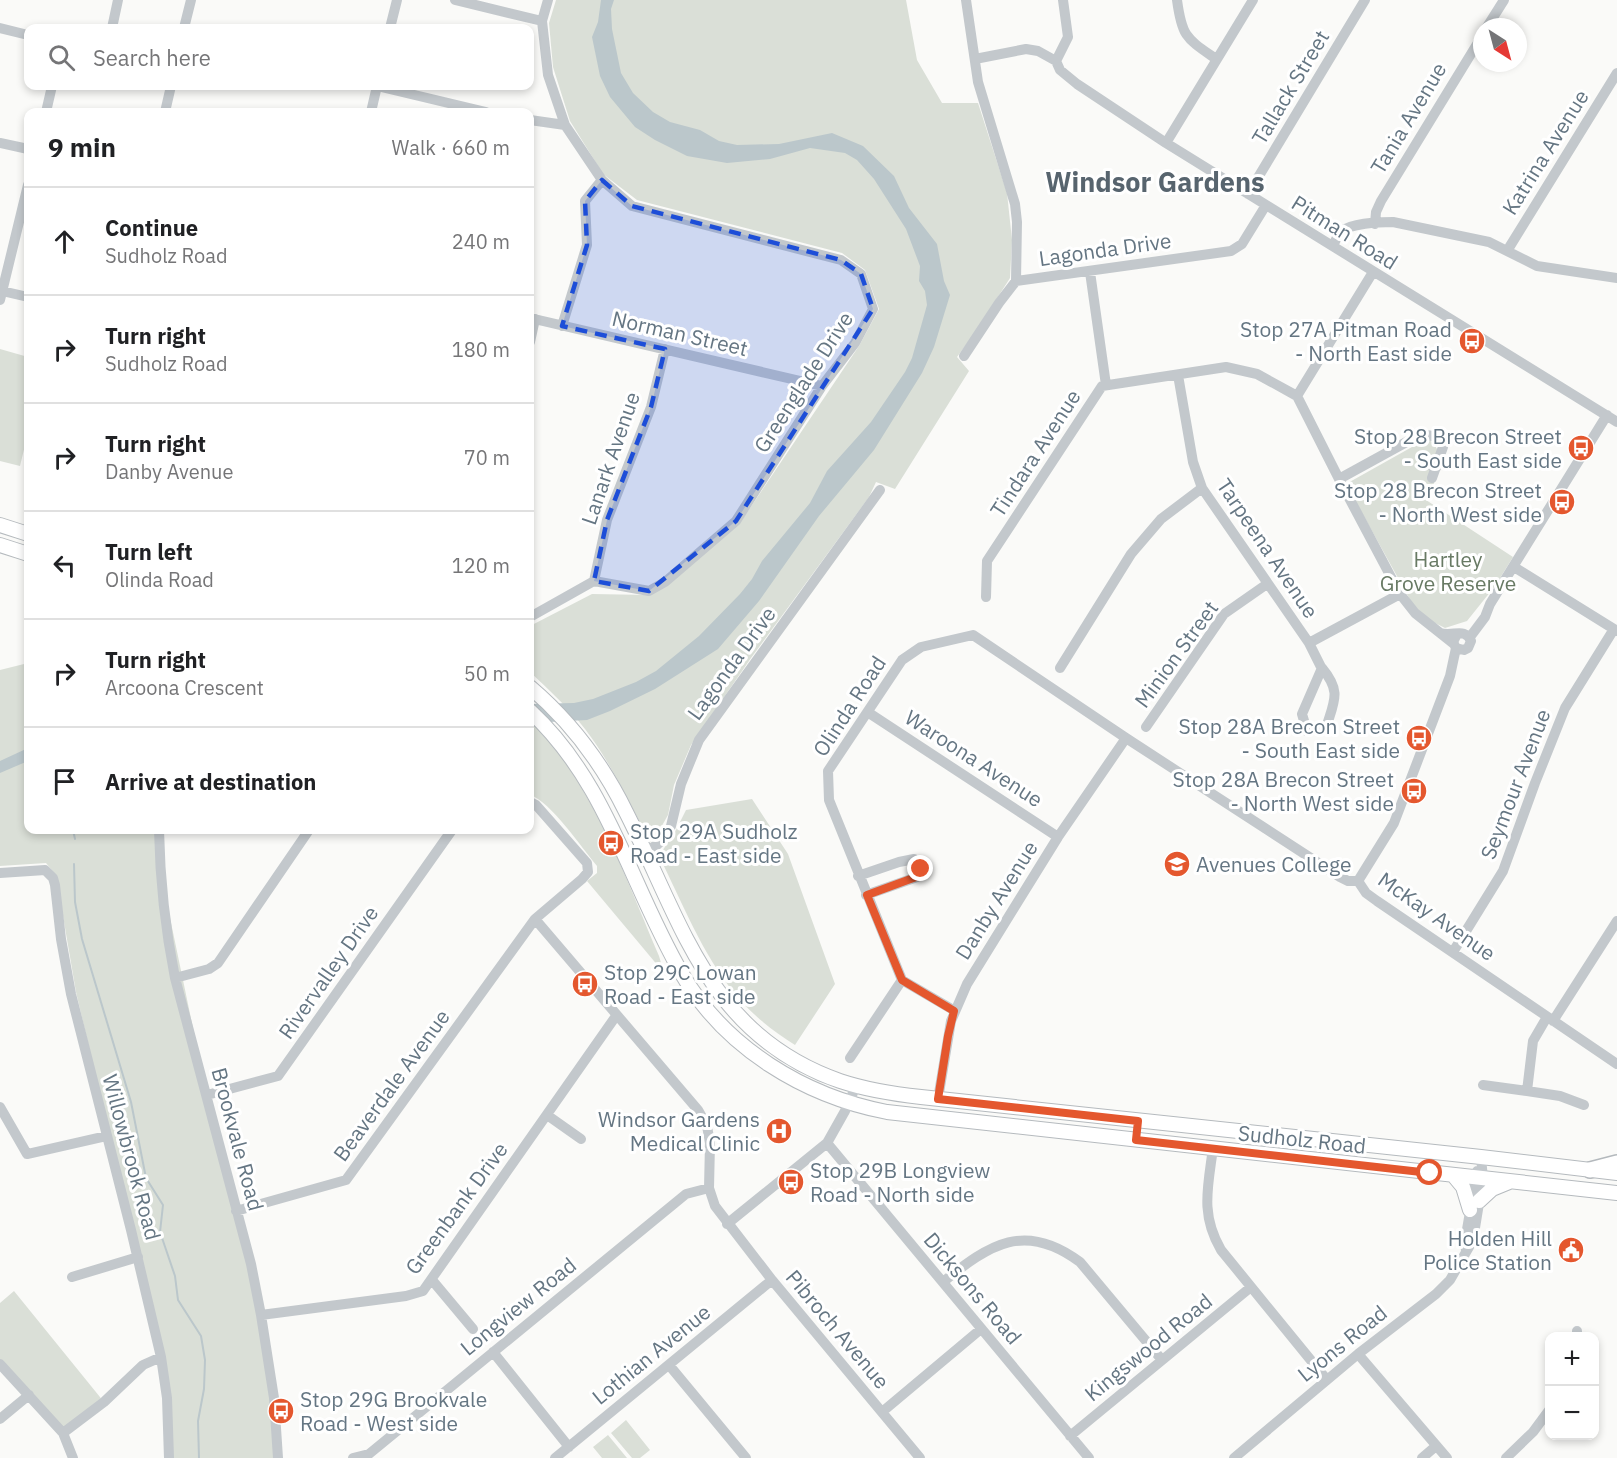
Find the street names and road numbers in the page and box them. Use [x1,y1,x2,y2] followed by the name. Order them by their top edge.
[1245,25,1335,149] street label: Tallack Street
[1364,57,1452,179] street label: Tania Avenue
[1495,84,1595,220] street label: Katrina Avenue
[1287,188,1403,276] street label: Pitman Road
[1037,226,1173,272] street label: Lagonda Drive
[609,304,751,362] street label: Norman Street
[747,306,859,458] street label: Greenglade Drive
[983,384,1087,522] street label: Tindara Avenue
[574,388,646,528] street label: Lanark Avenue
[1211,473,1325,623] street label: Tarpeena Avenue
[1128,595,1224,713] street label: Minion Street
[680,601,782,725] street label: Lagonda Drive
[806,650,892,762] street label: Olinda Road
[900,703,1048,813] street label: Waroona Avenue
[1473,705,1557,863] street label: Seymour Avenue
[948,835,1044,965] street label: Danby Avenue
[1373,865,1501,967] street label: McKay Avenue
[272,900,384,1044] street label: Rivervalley Drive
[326,1003,456,1167] street label: Beaverdale Avenue
[205,1064,271,1214] street label: Brookvale Road
[96,1071,168,1243] street label: Willowbrook Road
[1237,1118,1367,1160] street label: Sudholz Road
[398,1136,514,1280] street label: Greenbank Drive
[918,1226,1028,1350] street label: Dicksons Road
[454,1251,582,1361] street label: Longview Road
[780,1264,896,1394] street label: Pibroch Avenue
[1078,1287,1218,1407] street label: Kingswood Road
[586,1298,716,1410] street label: Lothian Avenue
[1292,1298,1392,1388] street label: Lyons Road

